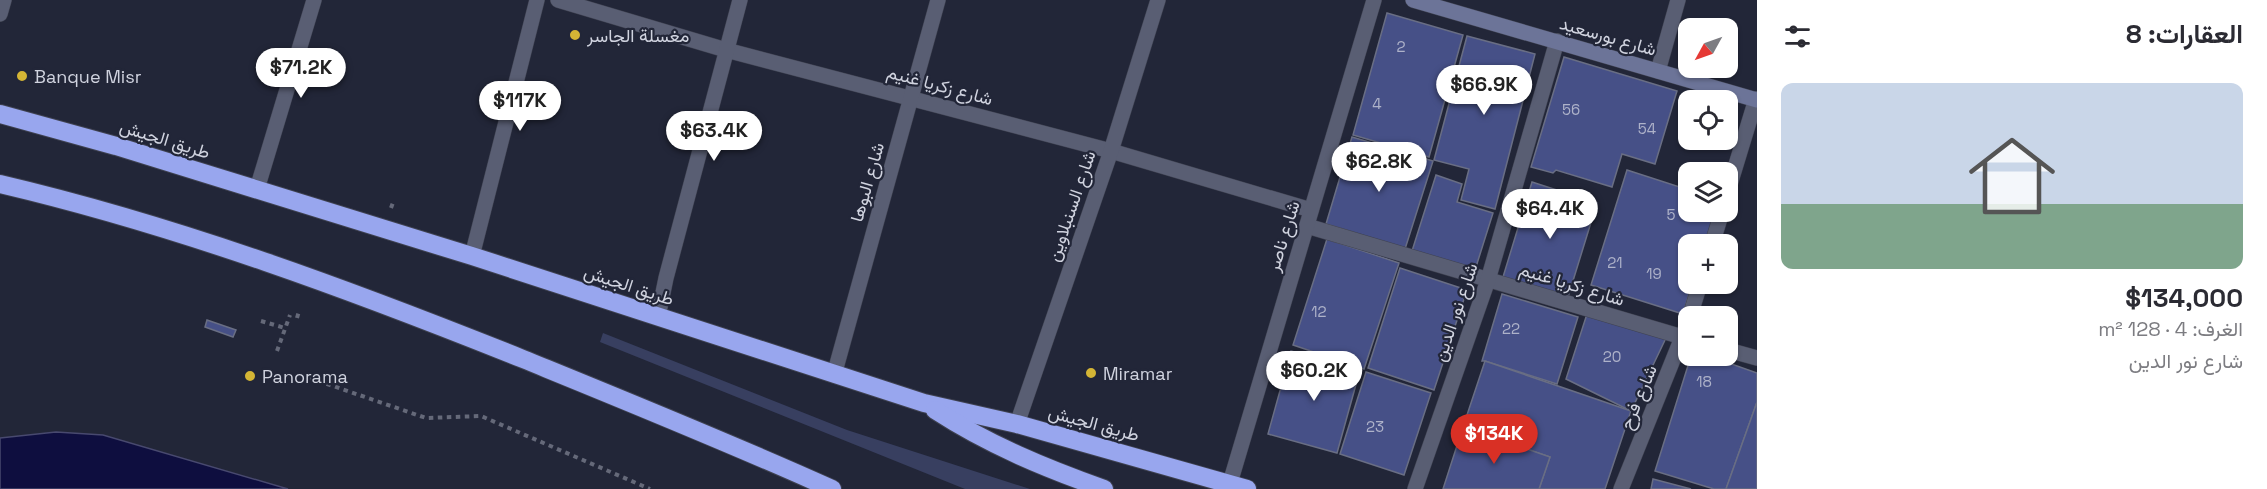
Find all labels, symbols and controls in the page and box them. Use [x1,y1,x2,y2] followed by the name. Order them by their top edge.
[1557,11,1659,62] street label: شارع بورسعيد
[2126,17,2243,51] text: العقارات: 8
[1678,18,1738,78] north arrow
[1678,18,1738,366] map controls
[1781,20,1814,53] icon: filters
[586,24,689,47] place label: مغسلة الجاسر
[568,28,582,42] marker: مغسلة الجاسر
[1396,37,1406,56] house number: 2
[252,48,350,99] pin: $71.2K
[270,54,332,80] text: $71.2K
[884,60,995,111] street label: شارع زكريا غنيم
[34,65,142,88] place label: Banque Misr
[1435,65,1533,116] pin: $66.9K
[15,69,29,83] marker: Banque Misr
[1450,71,1518,97] text: $66.9K
[478,81,562,132] pin: $117K
[493,87,547,113] text: $117K
[1678,90,1738,150] button: locate
[1372,94,1382,113] house number: 4
[1562,100,1580,119] house number: 56
[665,111,763,162] pin: $63.4K
[117,114,213,164] street label: طريق الجيش
[680,117,748,143] text: $63.4K
[1638,119,1656,138] house number: 54
[1958,122,2066,230] icon: home
[845,140,890,225] street label: شارع البوها
[1330,142,1428,193] pin: $62.8K
[1041,148,1102,265] street label: شارع السنبلاوين
[1346,148,1412,174] text: $62.8K
[1678,162,1738,222] button: layers
[1501,189,1599,240] pin: $64.4K
[1516,195,1584,221] text: $64.4K
[1261,198,1306,275] street label: شارع ناصر
[1667,205,1676,224] house number: 5
[1678,234,1738,294] button: +
[1607,253,1623,272] house number: 21
[1516,257,1627,312] street label: شارع زكريا غنيم
[581,260,677,310] street label: طريق الجيش
[1427,260,1484,365] street label: شارع نور الدين
[1646,264,1662,283] house number: 19
[2125,281,2243,315] text: $134,000
[1311,302,1327,321] house number: 12
[1678,306,1738,366] button: −
[2098,316,2243,342] text: الغرف: 4 · 128 m²
[1502,319,1520,338] house number: 22
[1603,347,1621,366] house number: 20
[2129,348,2243,374] text: شارع نور الدين
[1265,351,1363,402] pin: $60.2K
[1280,357,1348,383] text: $60.2K
[1614,361,1663,433] street label: شارع فرح
[1103,362,1173,385] place label: Miramar
[262,365,348,388] place label: Panorama
[1084,366,1098,380] marker: Miramar
[243,369,257,383] marker: Panorama
[1696,372,1712,391] house number: 18
[1046,400,1142,446] street label: طريق الجيش
[1452,414,1536,465] pin: $134K
[1366,417,1384,436] house number: 23
[1465,420,1523,446] text: $134K

